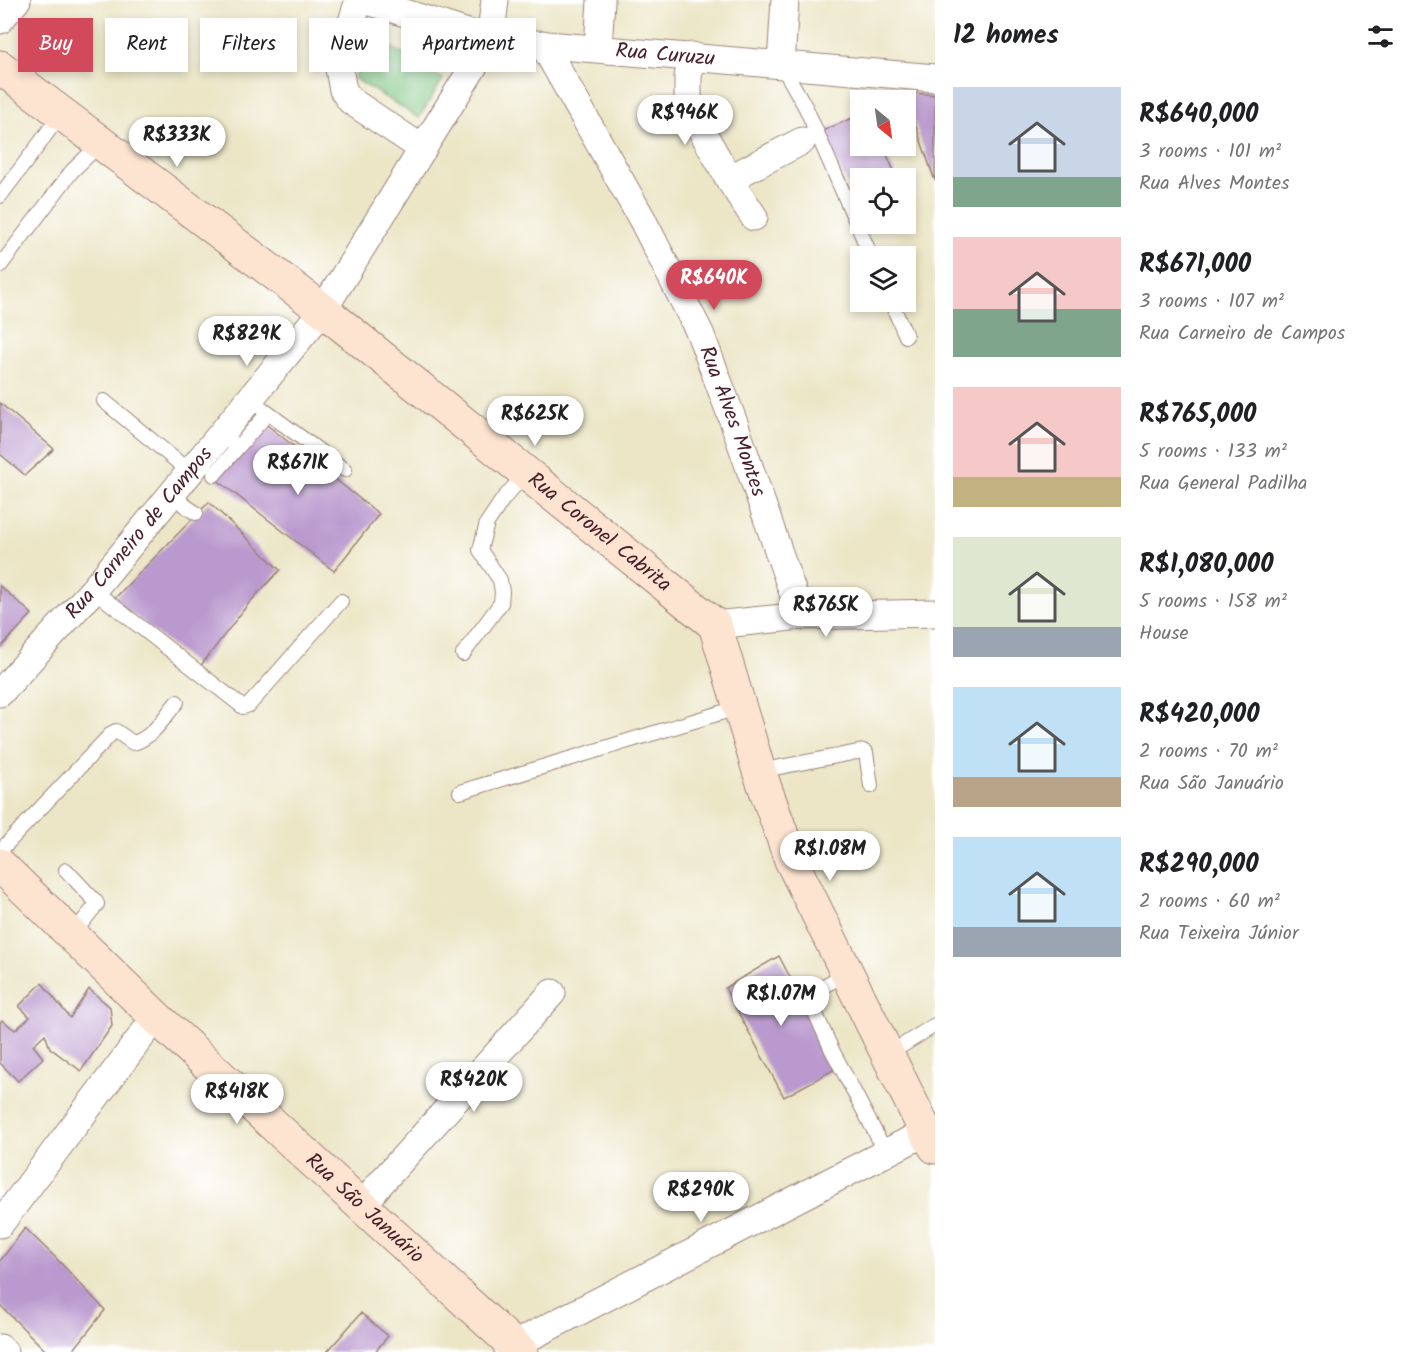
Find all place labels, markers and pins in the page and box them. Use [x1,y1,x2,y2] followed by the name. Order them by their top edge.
[636,95,734,146] pin: R$946K
[128,117,226,168] pin: R$333K
[665,260,763,311] pin: R$640K
[198,316,296,367] pin: R$829K
[486,396,584,447] pin: R$625K
[249,445,347,496] pin: R$671K
[777,587,875,638] pin: R$765K
[775,831,885,882] pin: R$1.08M
[726,976,836,1027] pin: R$1.07M
[425,1062,523,1113] pin: R$420K
[188,1074,286,1125] pin: R$418K
[652,1172,750,1223] pin: R$290K

